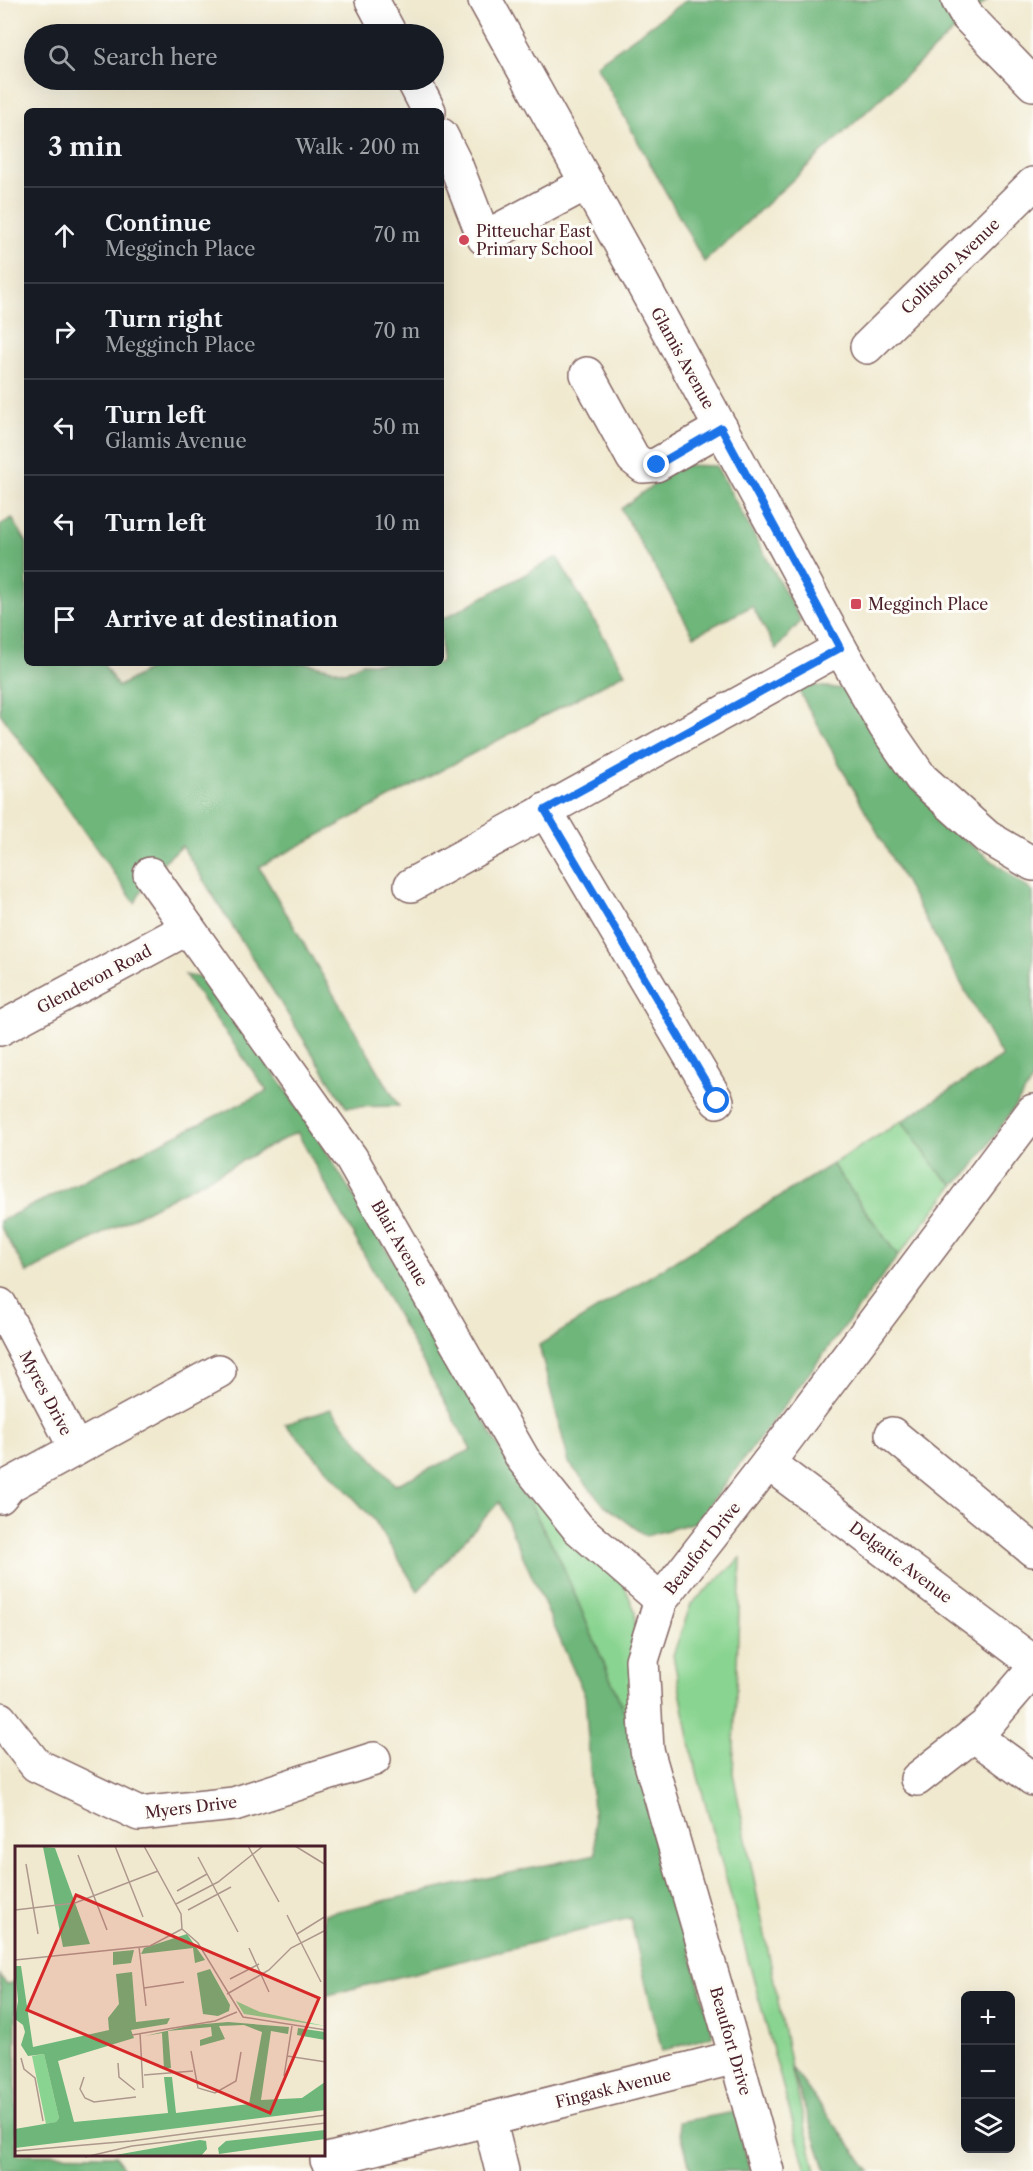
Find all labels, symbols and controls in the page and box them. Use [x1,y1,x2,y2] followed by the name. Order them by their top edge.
[24,24,444,90] search box
[45,41,78,74] icon: search
[93,44,218,71] text: Search here
[48,131,122,163] text: 3 min
[295,135,420,159] text: Walk · 200 m
[105,210,211,237] text: Continue
[897,214,1004,318] street label: Colliston Avenue
[48,219,81,252] icon: ahead
[476,221,594,259] place label: Pitteuchar East Primary School
[374,223,420,247] text: 70 m
[457,233,471,247] marker: Pitteuchar East Primary School
[105,237,255,261] text: Megginch Place
[647,304,719,412] street label: Glamis Avenue
[105,306,223,333] text: Turn right
[48,315,81,348] icon: right
[374,319,420,343] text: 70 m
[105,333,255,357] text: Megginch Place
[105,402,206,429] text: Turn left
[48,411,81,444] icon: left
[373,415,420,439] text: 50 m
[105,429,247,453] text: Glamis Avenue
[643,451,669,477] route end
[48,507,81,540] icon: left
[105,510,206,537] text: Turn left
[375,511,420,535] text: 10 m
[868,594,988,614] place label: Megginch Place
[849,597,863,611] marker: Megginch Place
[48,603,81,636] icon: arrive
[105,606,338,633] text: Arrive at destination
[33,940,155,1018] street label: Glendevon Road
[703,1087,729,1113] route start
[367,1196,433,1290] street label: Blair Avenue
[15,1347,77,1439] street label: Myres Drive
[660,1498,744,1598] street label: Beaufort Drive
[846,1517,956,1607] street label: Delgatie Avenue
[144,1791,238,1823] street label: Myers Drive
[15,1846,326,2156] inset map
[706,1984,756,2098] street label: Beaufort Drive
[961,1991,1015,2153] map controls
[961,1991,1015,2045] button: +
[961,2045,1015,2099] button: −
[553,2064,673,2112] street label: Fingask Avenue
[961,2099,1015,2153] button: layers

